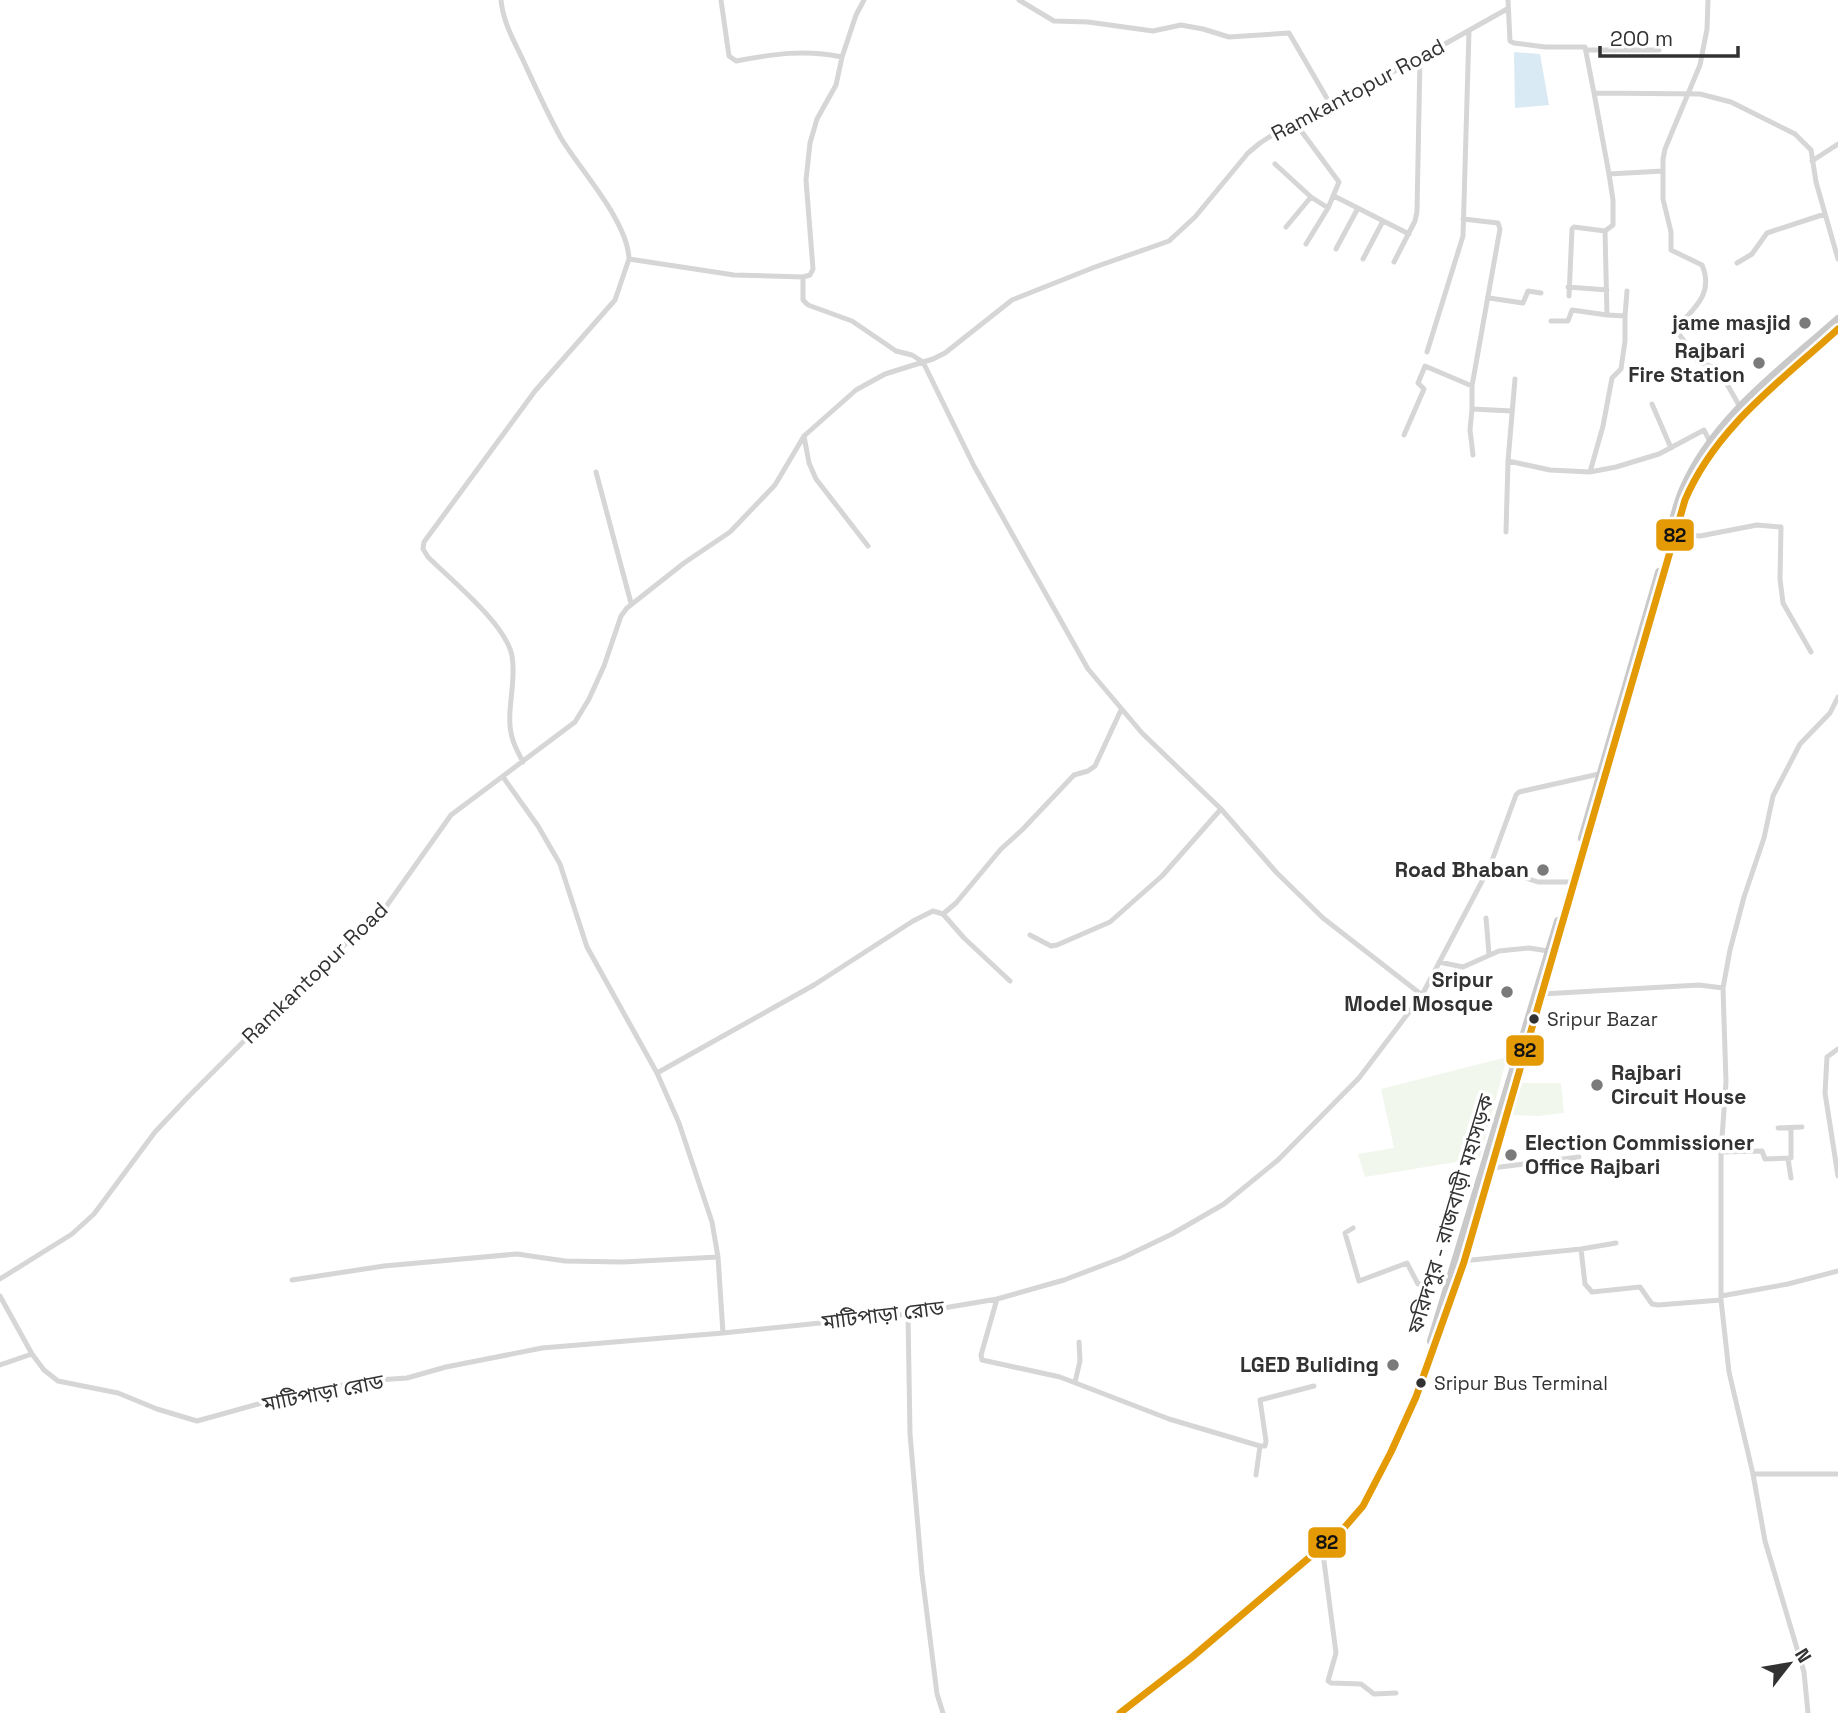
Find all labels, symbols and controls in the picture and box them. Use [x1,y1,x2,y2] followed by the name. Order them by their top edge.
[1600,14,1738,58] scale bar
[1610,25,1673,52] text: 200 m
[1266,32,1449,147] street label: Ramkantopur Road
[1671,309,1791,336] place label: jame masjid
[1797,315,1813,331] marker: jame masjid
[1628,337,1745,388] place label: Rajbari Fire Station
[1751,355,1767,371] marker: Rajbari Fire Station
[1655,518,1695,552] line badge: 82
[1664,523,1686,548] text: 82
[1395,856,1529,883] place label: Road Bhaban
[1535,862,1551,878] marker: Road Bhaban
[236,896,393,1049] street label: Ramkantopur Road
[1344,966,1493,1017] place label: Sripur Model Mosque
[1499,984,1515,1000] marker: Sripur Model Mosque
[1547,1007,1658,1032] place label: Sripur Bazar
[1527,1012,1541,1026] marker: Sripur Bazar
[1505,1034,1545,1067] line badge: 82
[1514,1038,1536,1063] text: 82
[1611,1059,1746,1110] place label: Rajbari Circuit House
[1589,1077,1605,1093] marker: Rajbari Circuit House
[1401,1090,1500,1338] street label: ফরিদপুর - রাজবাড়ী মহাসড়ক
[1525,1129,1754,1180] place label: Election Commissioner Office Rajbari
[1503,1147,1519,1163] marker: Election Commissioner Office Rajbari
[819,1293,947,1336] street label: মাটিপাড়া রোড
[1240,1351,1379,1378] place label: LGED Buliding
[1385,1357,1401,1373] marker: LGED Buliding
[259,1367,387,1418] street label: মাটিপাড়া রোড
[1434,1371,1608,1396] place label: Sripur Bus Terminal
[1414,1376,1428,1390] marker: Sripur Bus Terminal
[1307,1526,1347,1559] line badge: 82
[1316,1530,1338,1555] text: 82
[1754,1629,1824,1699] north arrow
[1789,1644,1817,1667] text: N

